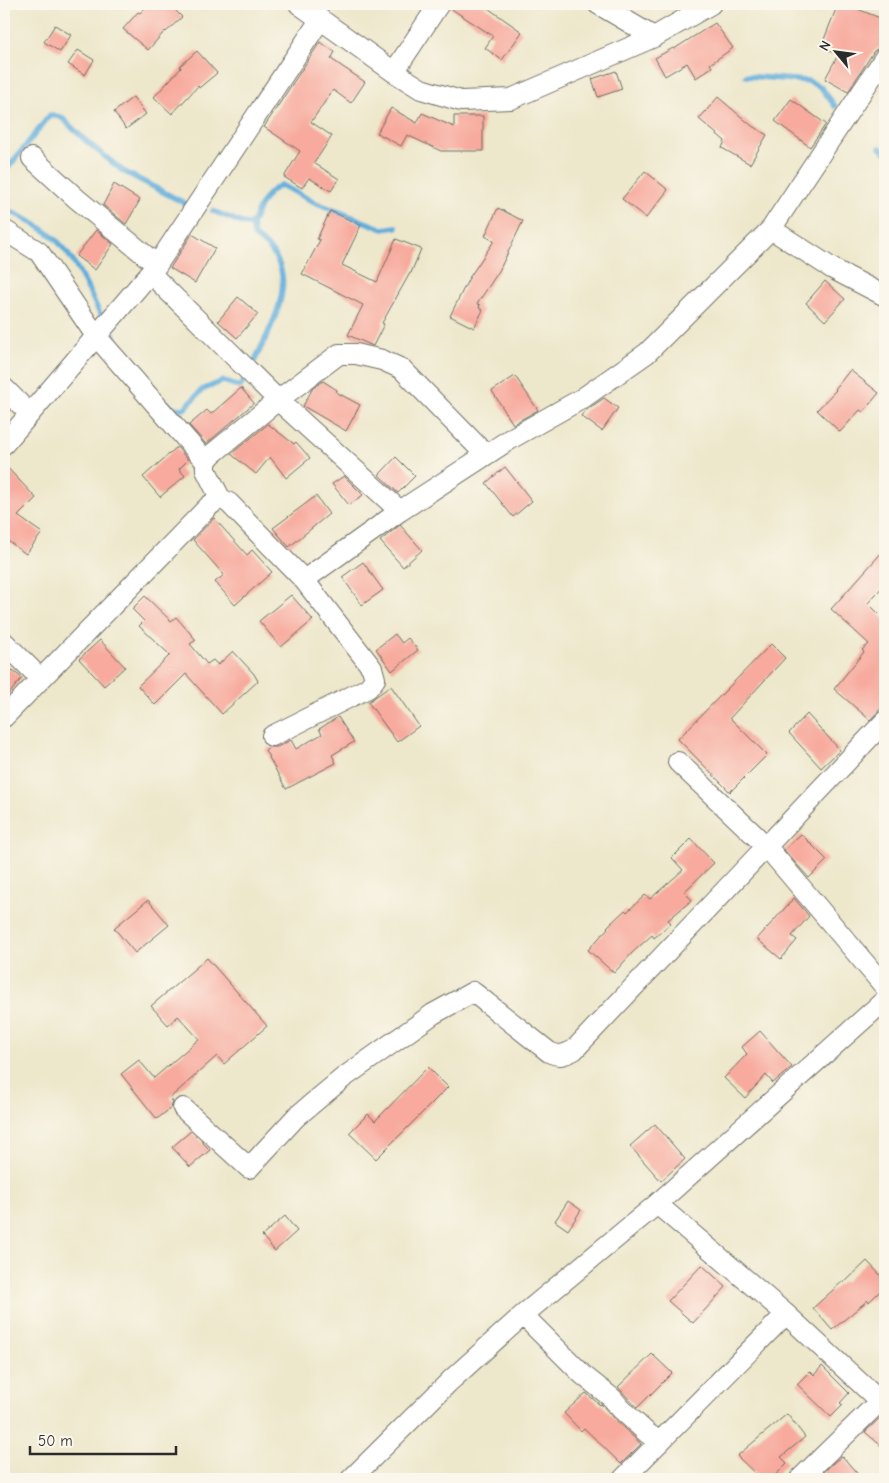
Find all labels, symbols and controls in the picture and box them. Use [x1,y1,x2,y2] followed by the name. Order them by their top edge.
[812,28,862,78] north arrow
[815,38,835,54] text: N
[30,1423,176,1455] scale bar
[38,1432,73,1450] text: 50 m

